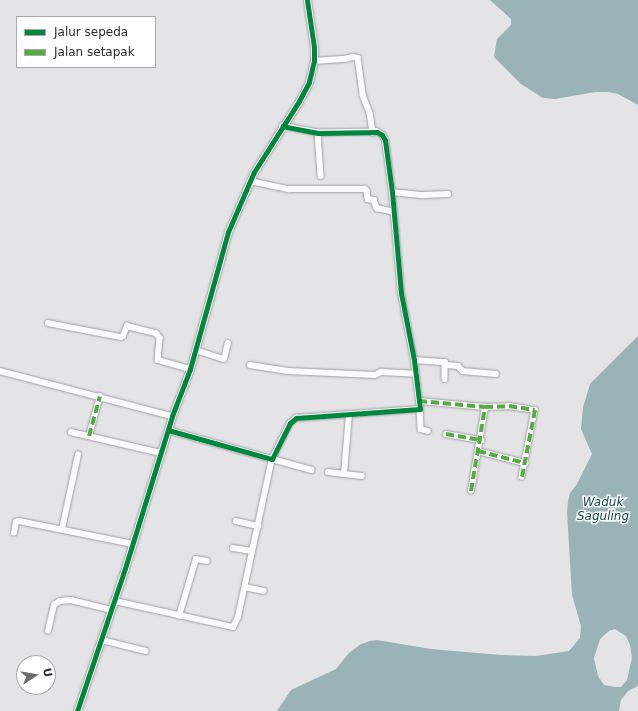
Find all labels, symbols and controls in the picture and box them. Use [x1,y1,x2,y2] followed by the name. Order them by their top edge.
[16,16,156,68] legend
[54,25,128,39] text: Jalur sepeda
[54,45,135,59] text: Jalan setapak
[577,496,629,524] water label: Waduk Saguling
[16,655,56,695] north arrow
[40,667,55,678] text: U

